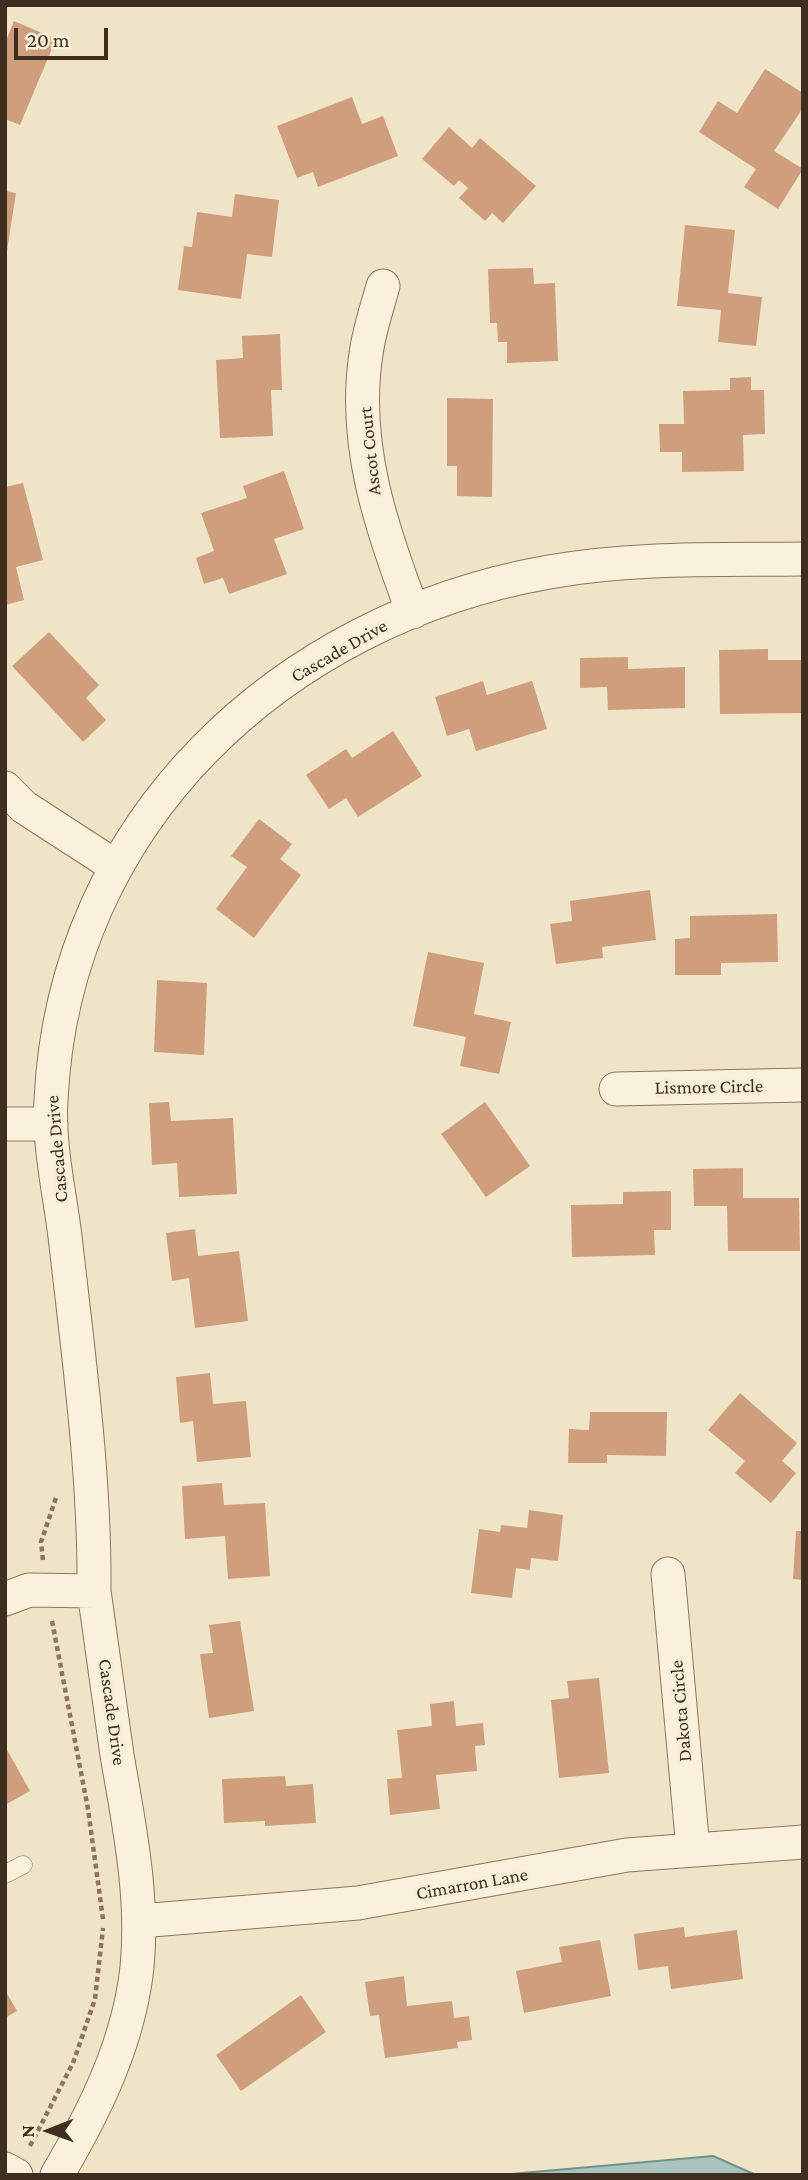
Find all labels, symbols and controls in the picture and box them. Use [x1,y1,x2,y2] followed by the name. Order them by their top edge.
[18,14,112,58] scale bar
[27,28,70,52] text: 20 m
[354,406,386,496] street label: Ascot Court
[287,614,391,688] street label: Cascade Drive
[655,1075,763,1099] street label: Lismore Circle
[41,1095,73,1203] street label: Cascade Drive
[93,1657,131,1767] street label: Cascade Drive
[665,1659,697,1763] street label: Dakota Circle
[414,1863,530,1905] street label: Cimarron Lane
[14,2096,84,2166] north arrow
[17,2125,38,2138] text: N

